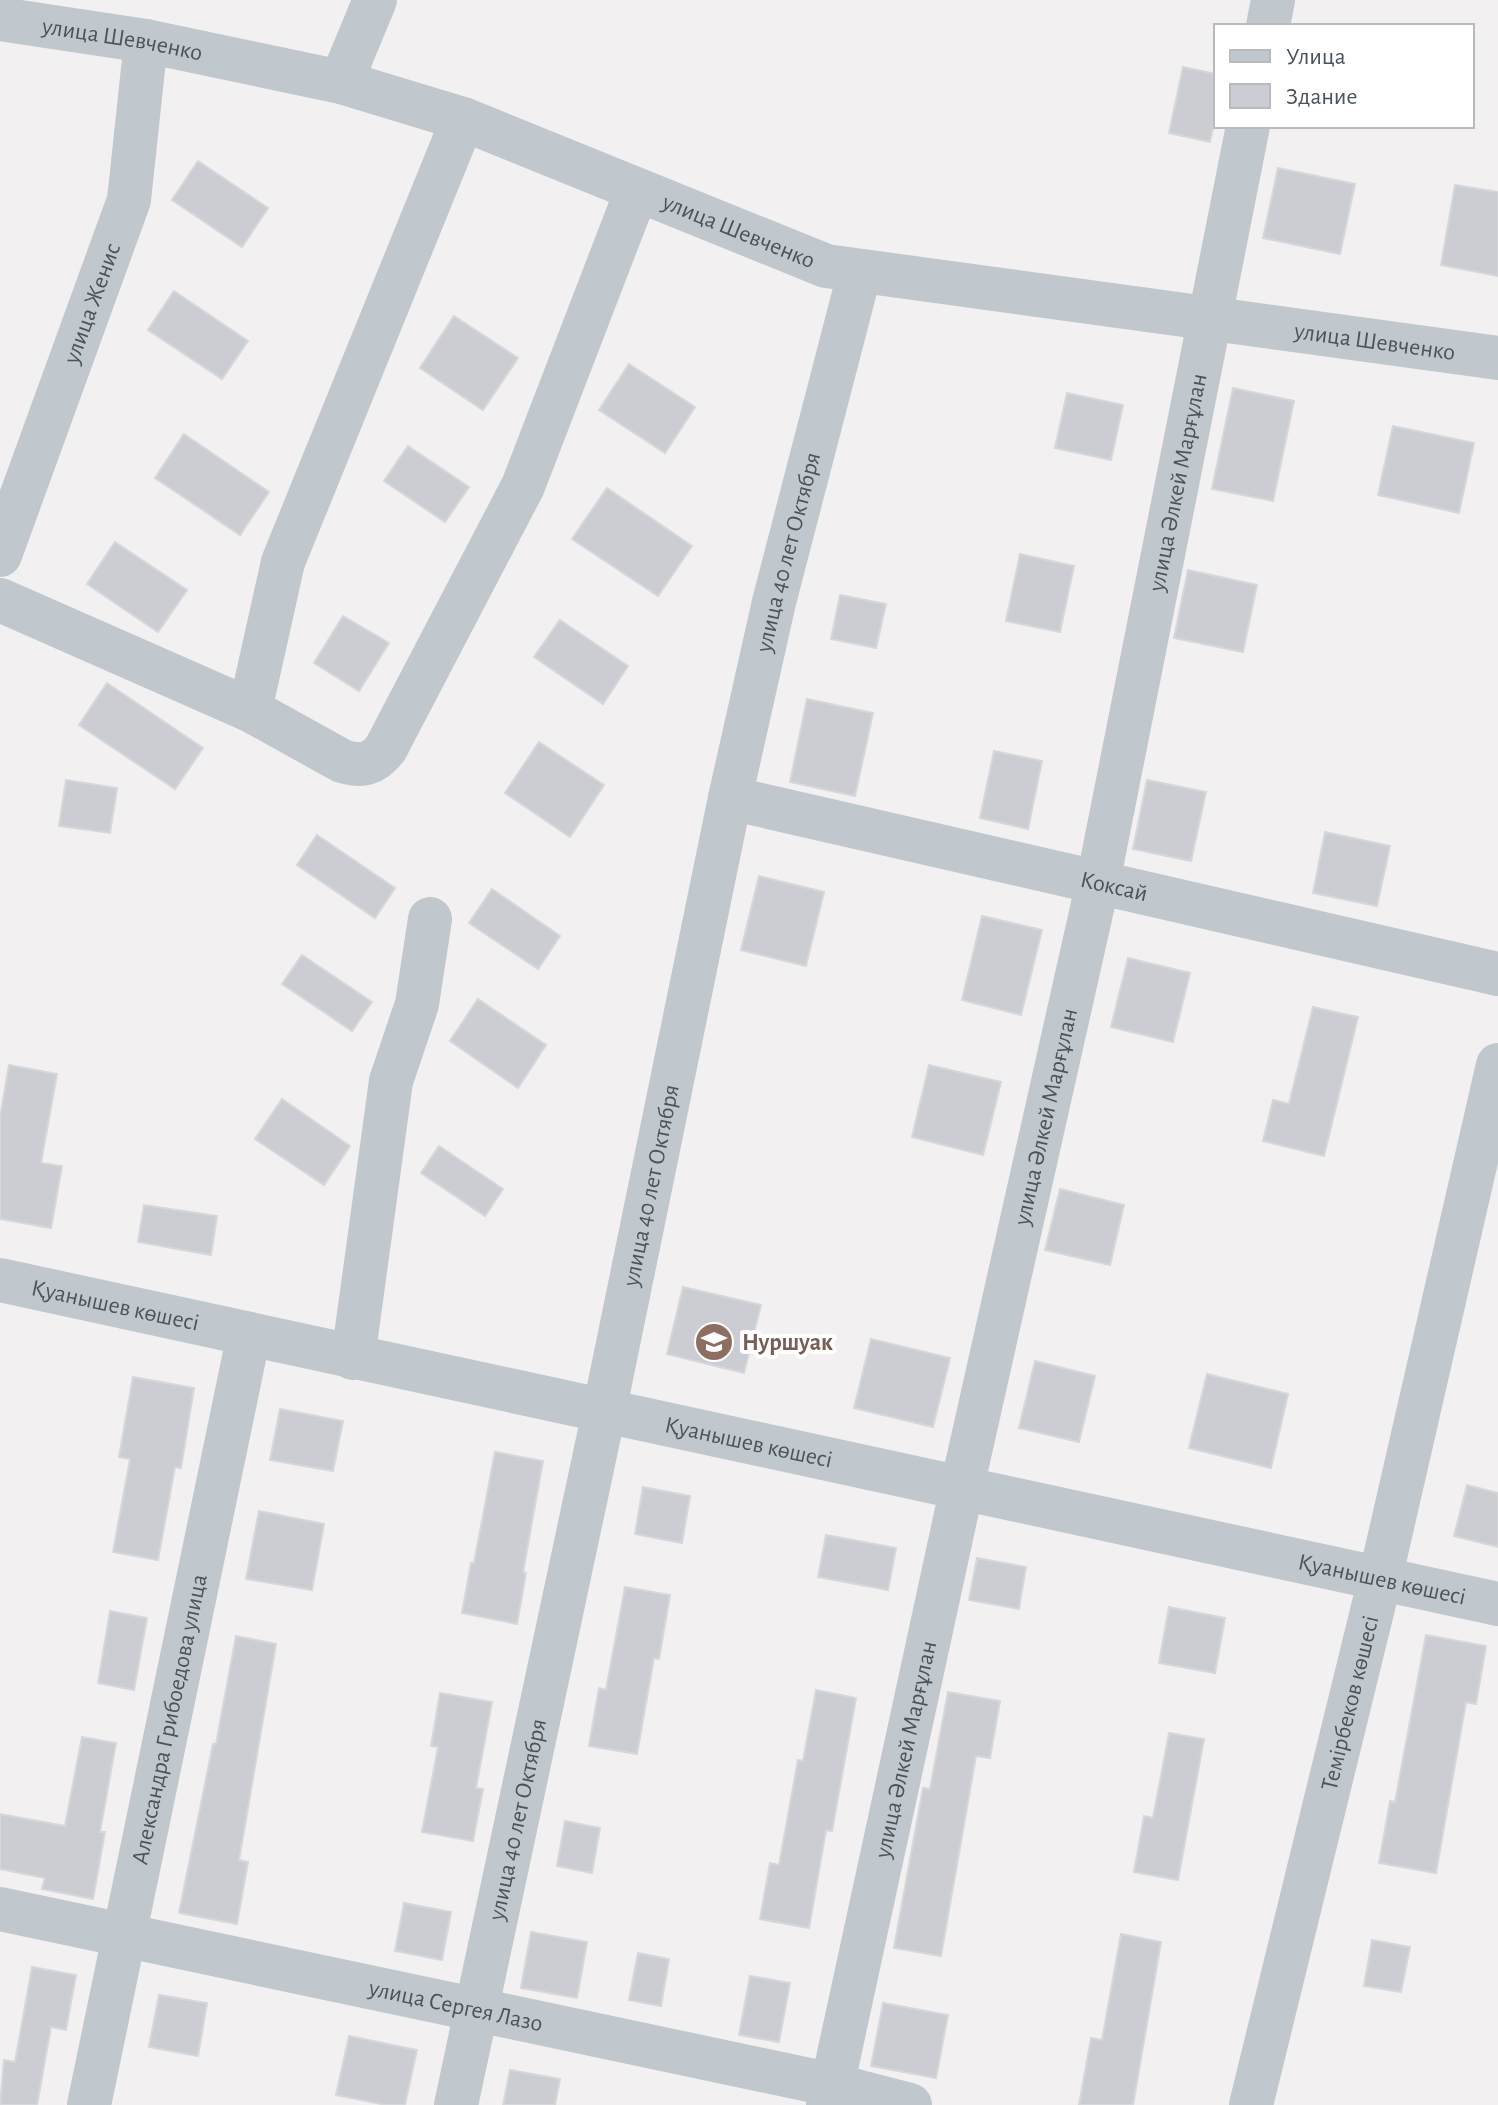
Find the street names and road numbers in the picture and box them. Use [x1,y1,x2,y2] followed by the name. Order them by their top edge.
[40,14,204,66] street label: улица Шевченко
[658,190,818,273] street label: улица Шевченко
[59,240,125,368] street label: улица Женис
[1292,319,1457,365] street label: улица Шевченко
[1145,371,1212,594] street label: улица Әлкей Марғұлан
[752,450,825,656] street label: улица 40 лет Октября
[1078,868,1150,906] street label: Коксай
[1010,1006,1082,1228] street label: улица Әлкей Марғұлан
[619,1083,684,1290] street label: улица 40 лет Октября
[29,1276,201,1336] street label: Қуанышев көшесі
[662,1413,835,1473] street label: Қуанышев көшесі
[1296,1550,1468,1610] street label: Қуанышев көшесі
[128,1572,212,1867] street label: Александра Грибоедова улица
[1318,1613,1384,1793] street label: Темірбеков көшесі
[871,1639,941,1861] street label: улица Әлкей Марғұлан
[485,1717,551,1924] street label: улица 40 лет Октября
[366,1976,545,2036] street label: улица Сергея Лазо

